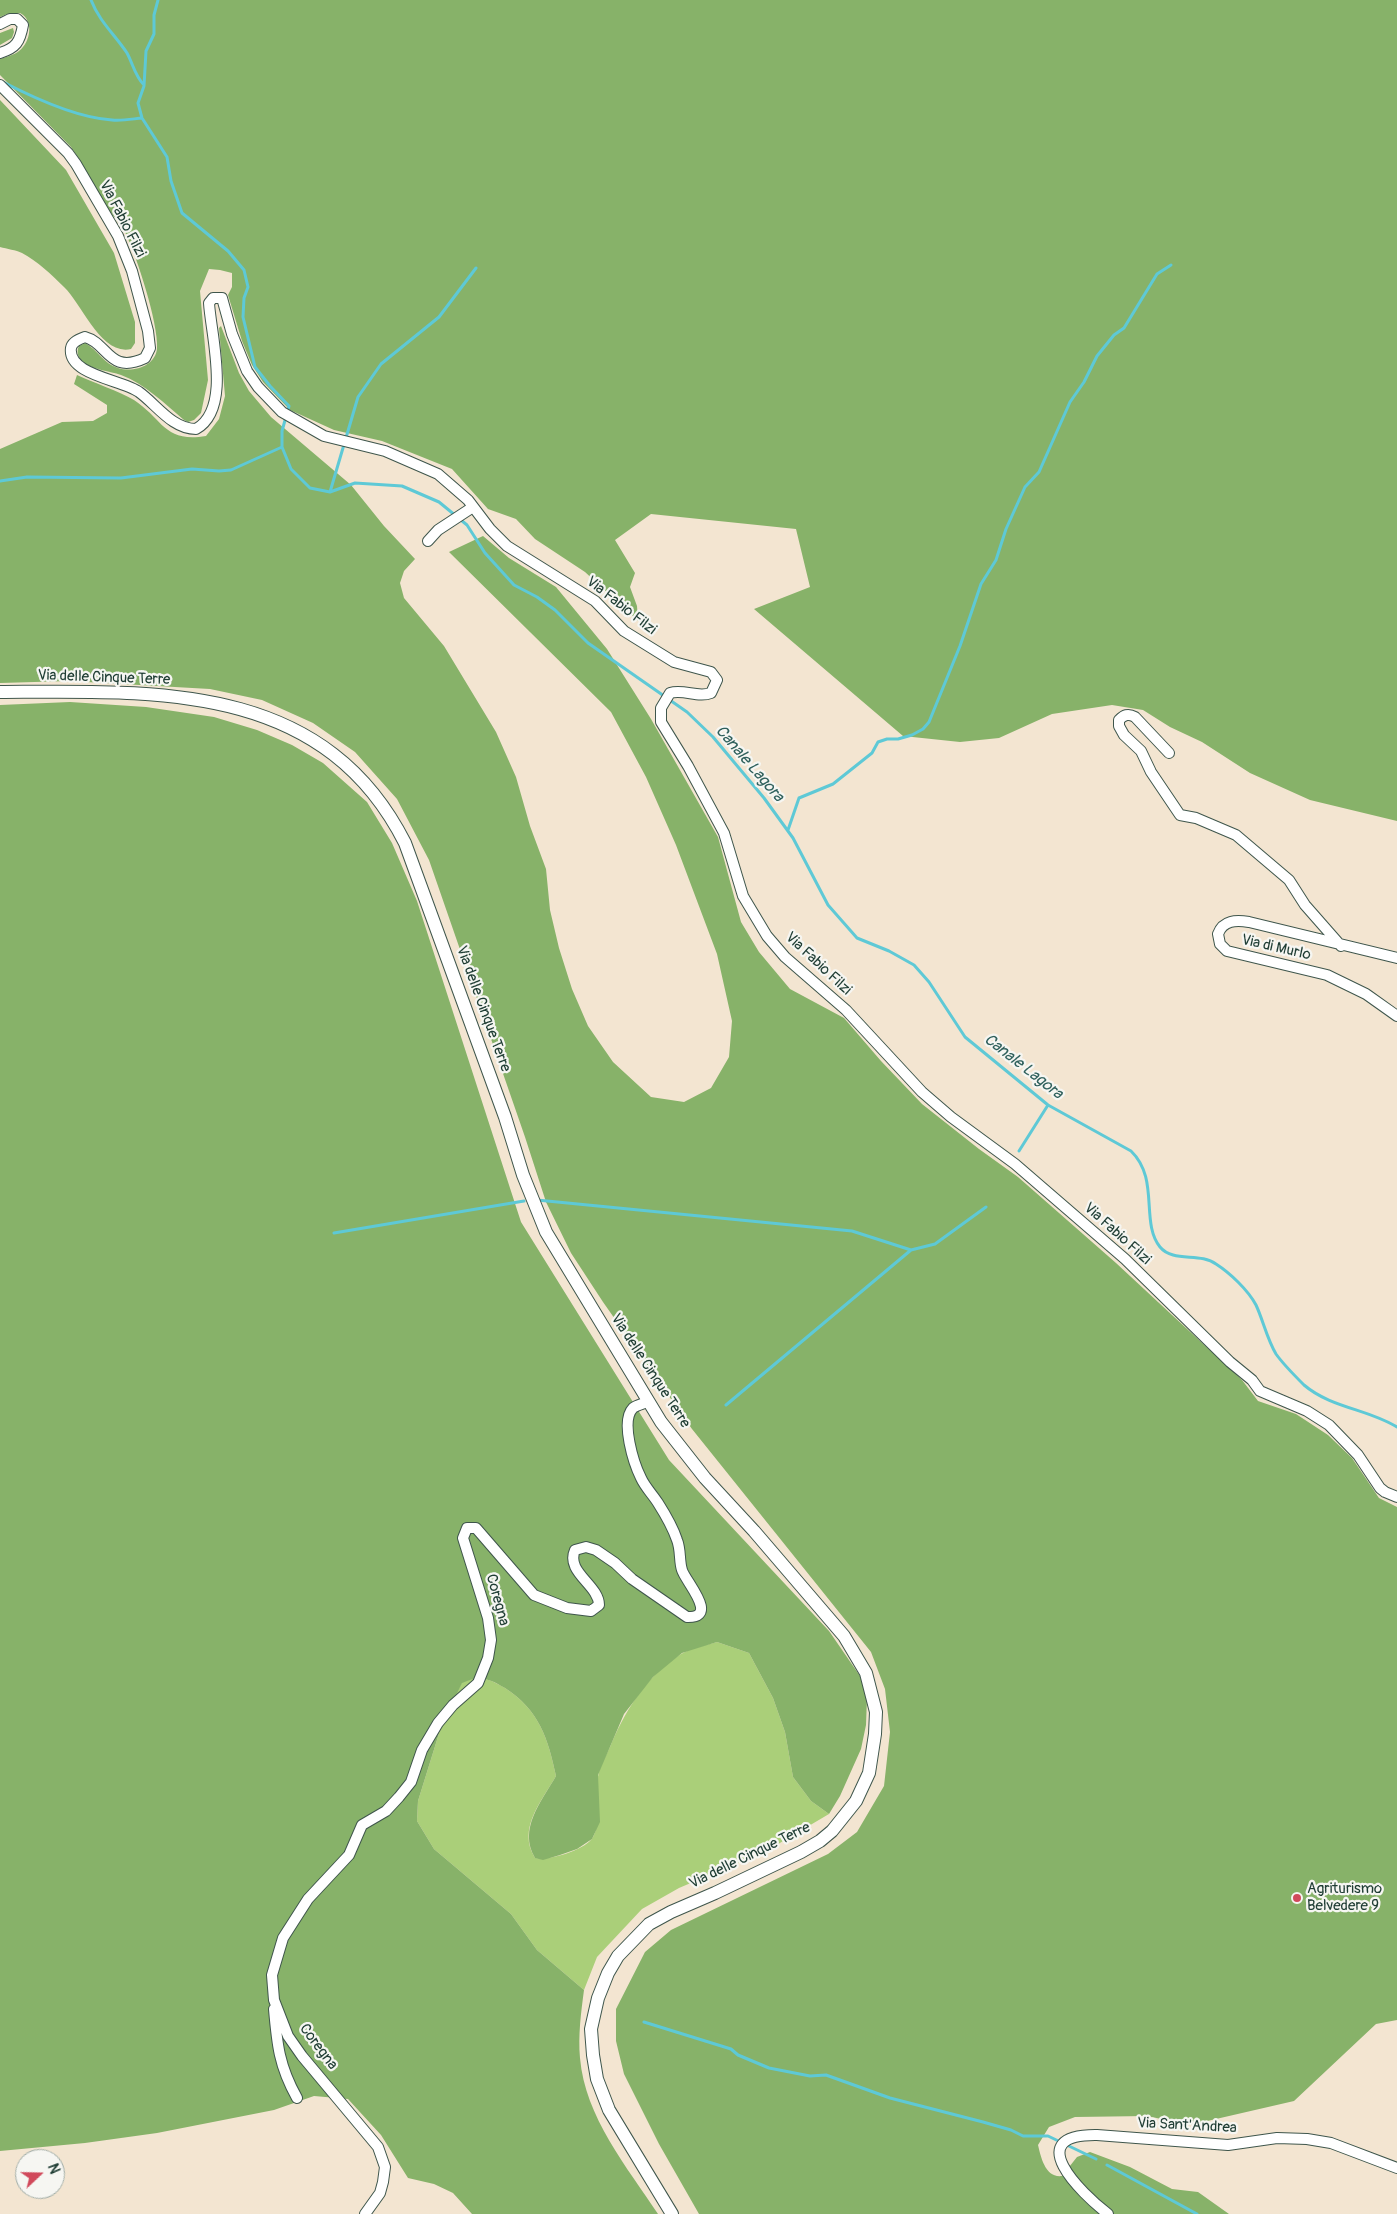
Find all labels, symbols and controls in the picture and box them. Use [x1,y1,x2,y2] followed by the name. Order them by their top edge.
[95,177,149,261] street label: Via Fabio Filzi
[582,573,660,639] street label: Via Fabio Filzi
[37,667,171,689] street label: Via delle Cinque Terre
[711,722,787,806] water label: Canale Lagora
[781,929,855,999] street label: Via Fabio Filzi
[1240,931,1312,965] street label: Via di Murlo
[452,944,514,1074] street label: Via delle Cinque Terre
[980,1030,1066,1104] water label: Canale Lagora
[1080,1199,1154,1269] street label: Via Fabio Filzi
[606,1310,694,1432] street label: Via delle Cinque Terre
[481,1572,513,1628] street label: Coregna
[686,1819,814,1893] street label: Via delle Cinque Terre
[1307,1880,1382,1915] place label: Agriturismo Belvedere 9
[1291,1892,1303,1904] marker: Agriturismo Belvedere 9
[295,2021,341,2073] street label: Coregna
[1137,2114,1237,2138] street label: Via Sant'Andrea
[15,2149,65,2199] north arrow
[44,2161,63,2176] text: N

